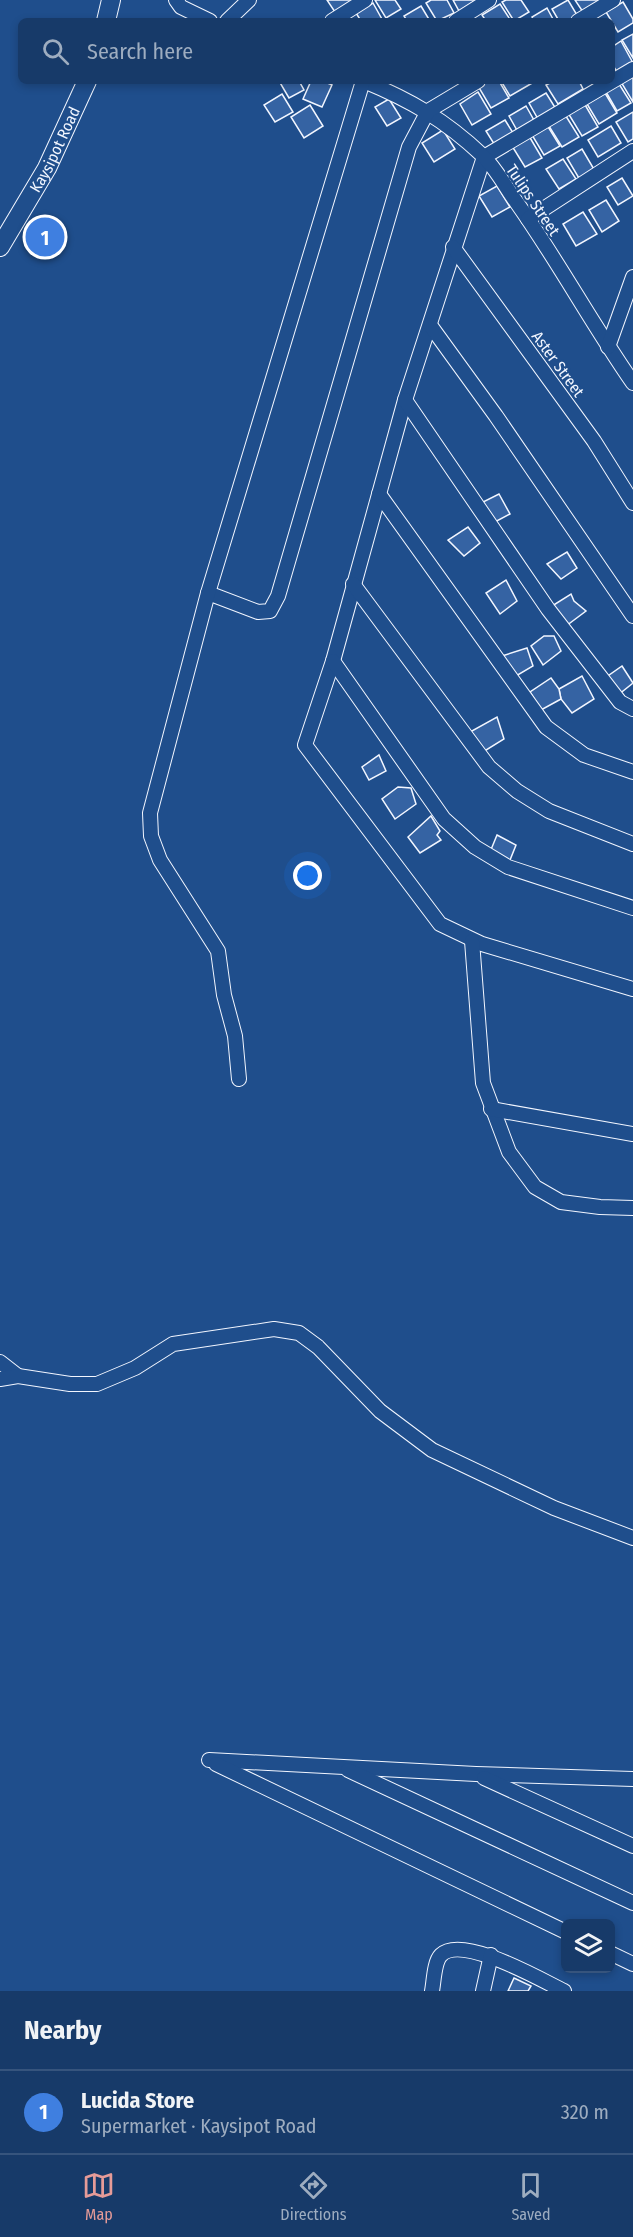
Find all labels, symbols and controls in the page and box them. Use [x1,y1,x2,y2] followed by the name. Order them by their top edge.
[18,18,615,84] search box
[39,35,72,68] icon: search
[87,38,193,65] text: Search here
[25,104,83,196] street label: Kaysipot Road
[502,161,564,240] street label: Tulips Street
[26,214,64,260] pin: 1
[528,327,589,401] street label: Aster Street
[293,861,322,890] your location
[561,1919,615,1973] map controls
[561,1919,615,1973] button: layers
[24,2015,101,2046] text: Nearby
[81,2087,194,2114] text: Lucida Store
[39,2100,48,2124] text: 1
[561,2100,609,2124] text: 320 m
[81,2114,316,2138] text: Supermarket · Kaysipot Road
[82,2169,115,2224] tab: Map
[280,2169,347,2224] tab: Directions
[511,2169,551,2224] tab: Saved

